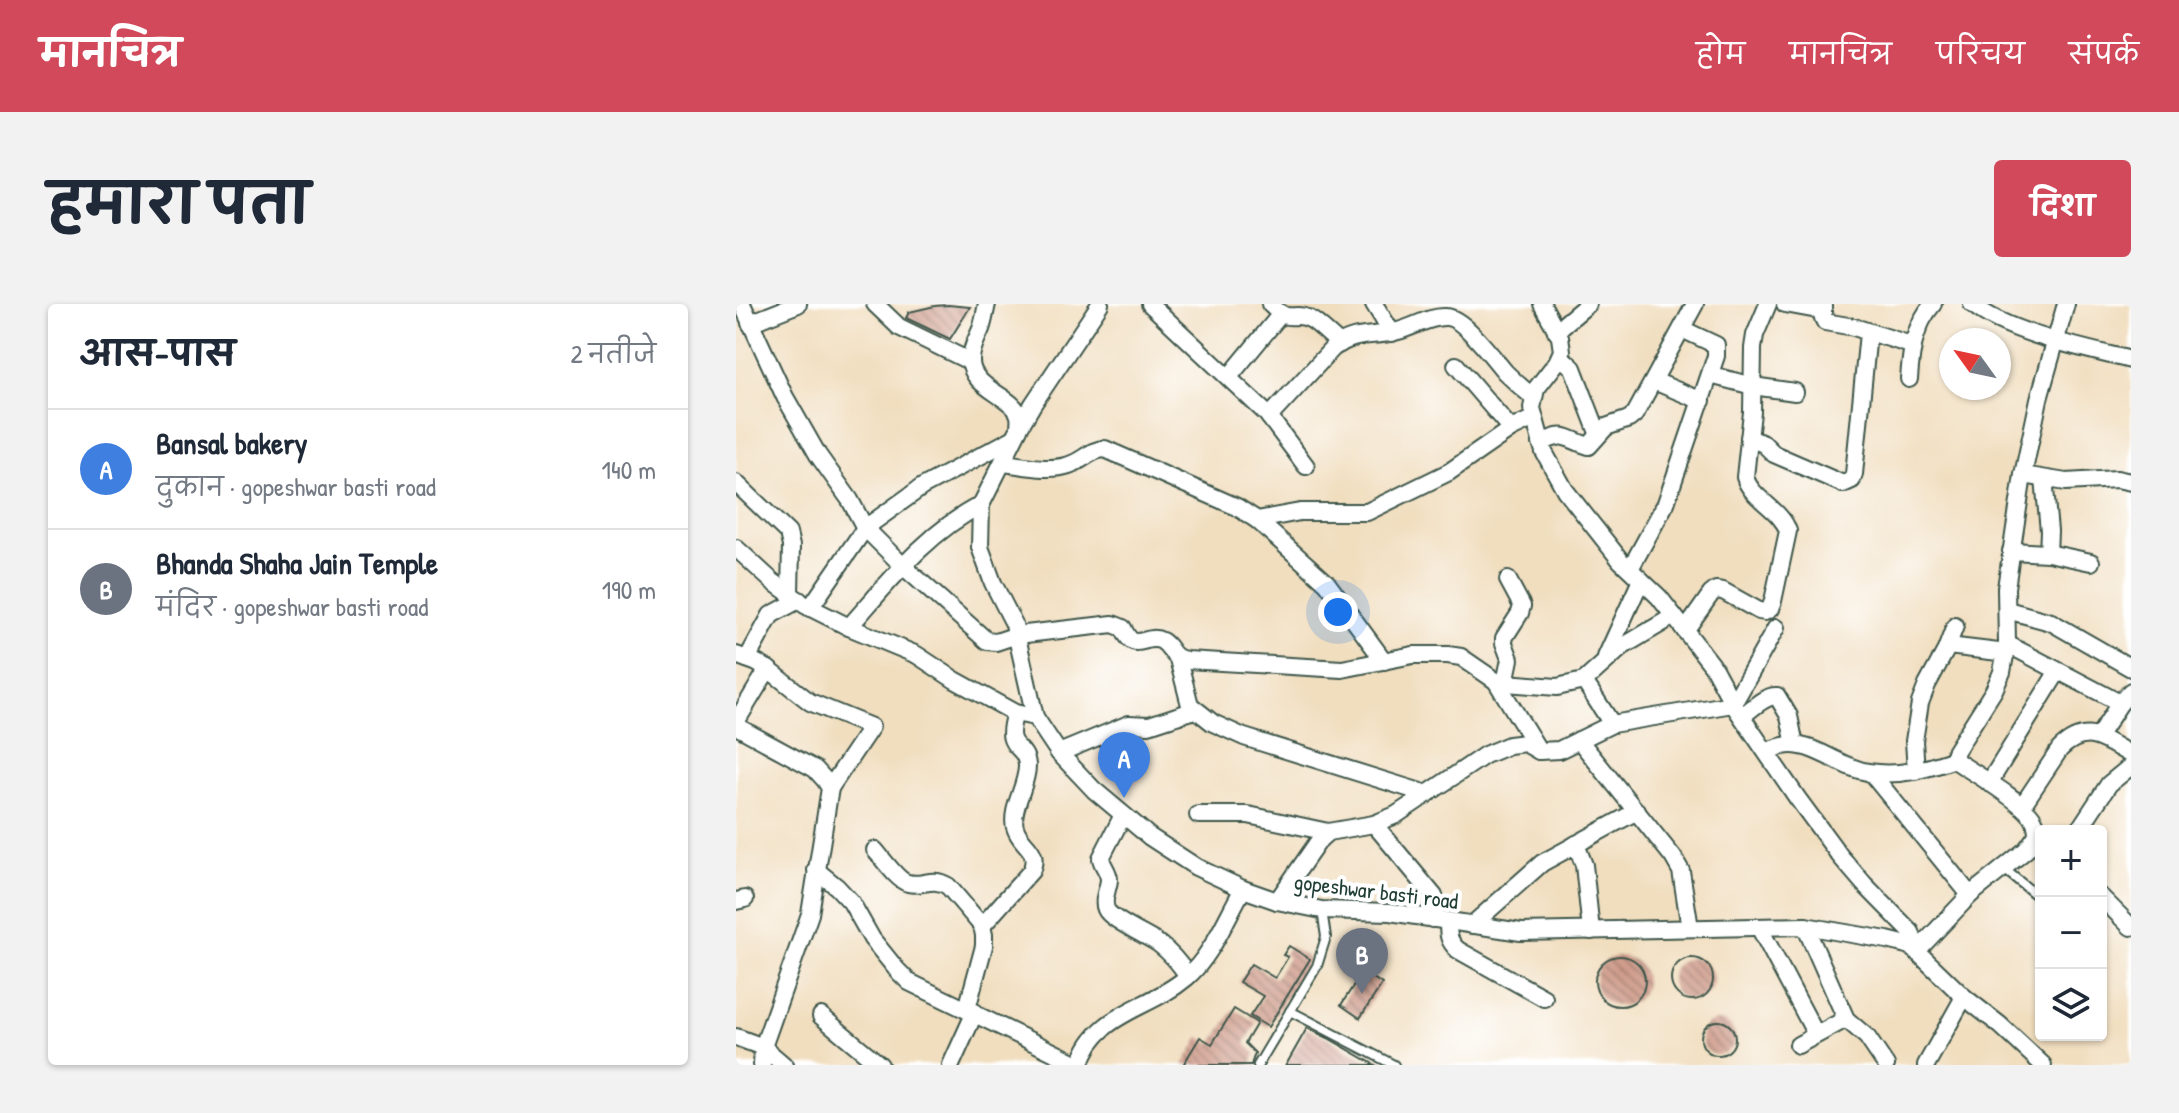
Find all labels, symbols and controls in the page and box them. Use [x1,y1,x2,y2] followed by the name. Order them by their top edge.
[40,26,181,78] text: मानचित्र
[1696,35,1745,73] text: होम
[1789,35,1892,73] text: मानचित्र
[1936,35,2025,73] text: परिचय
[2069,35,2139,73] text: संपर्क
[1994,160,2131,257] button: दिशा
[48,165,310,240] text: हमारा पता
[1939,328,2011,400] north arrow
[80,330,235,376] text: आस-पास
[570,336,656,371] text: 2 नतीजे
[156,423,307,463] text: Bansal bakery
[100,452,112,487] text: A
[602,452,656,487] text: 140 m
[156,469,436,504] text: दुकान · gopeshwar basti road
[156,543,438,583] text: Bhanda Shaha Jain Temple
[99,572,113,607] text: B
[602,572,656,607] text: 190 m
[156,589,428,624] text: मंदिर · gopeshwar basti road
[1318,592,1358,632] your location
[1098,732,1150,798] pin: A
[2035,825,2107,1041] map controls
[2035,825,2107,897] button: +
[1292,866,1460,916] street label: gopeshwar basti road
[2035,897,2107,969] button: −
[1336,928,1388,994] pin: B
[2035,969,2107,1041] button: layers

